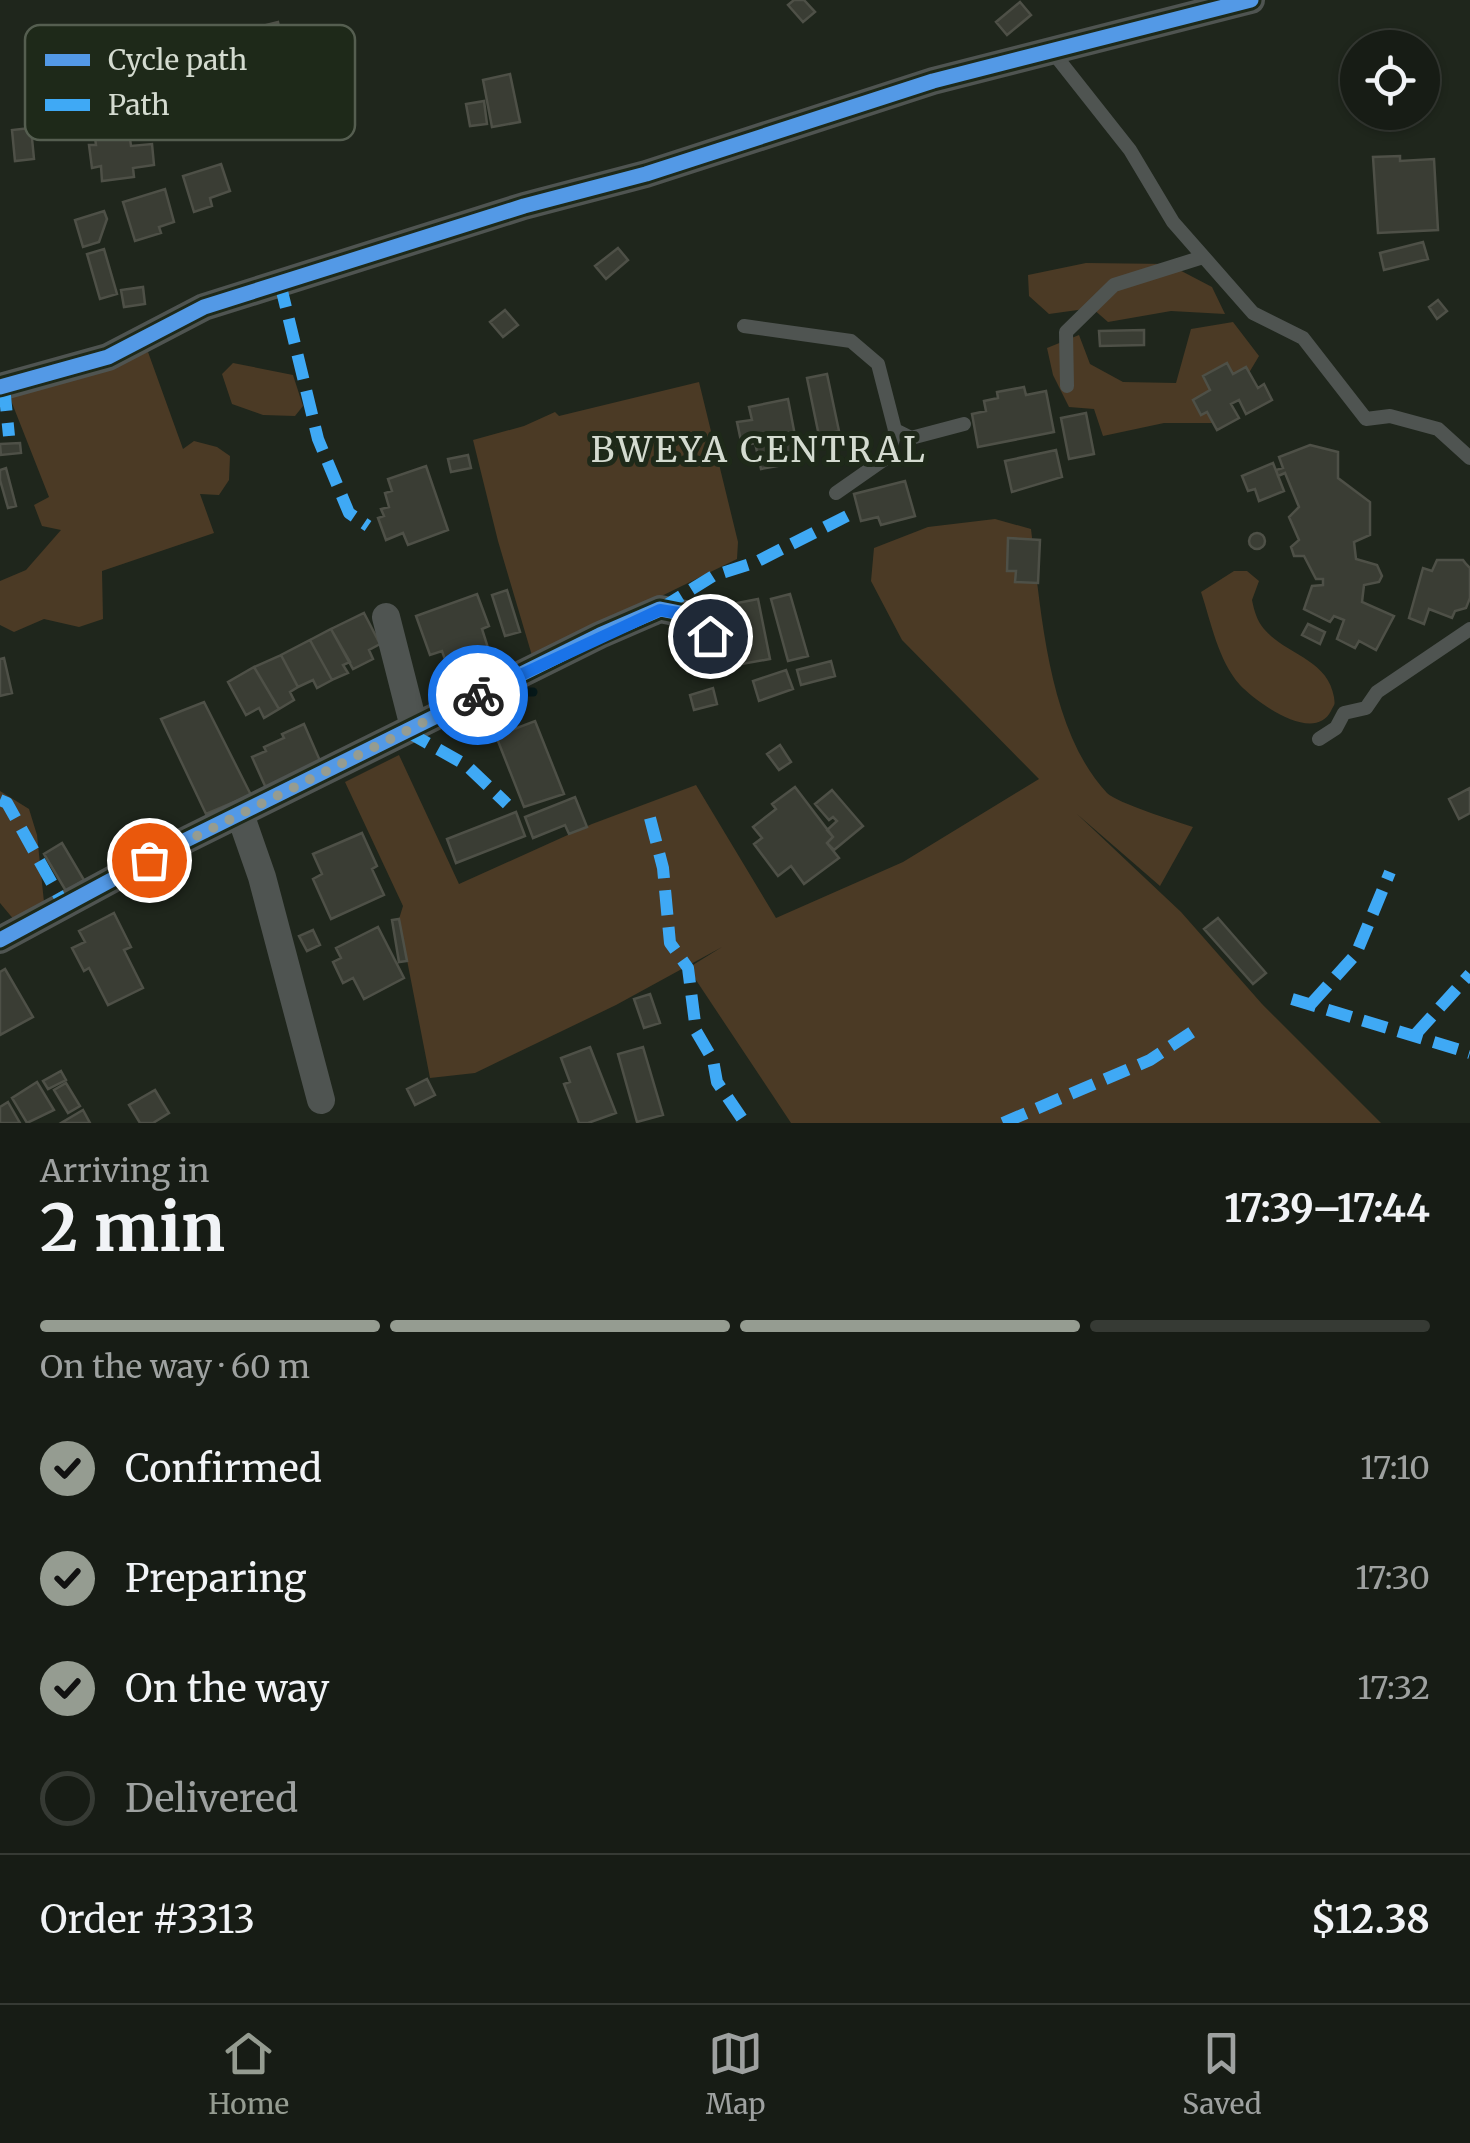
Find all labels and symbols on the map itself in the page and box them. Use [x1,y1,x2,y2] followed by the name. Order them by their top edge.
[25,25,355,140] legend
[108,42,247,78] text: Cycle path
[108,87,170,123] text: Path
[591,428,927,472] district label: BWEYA CENTRAL
[668,594,753,679] pin
[428,645,528,745] courier
[107,818,192,903] pin

